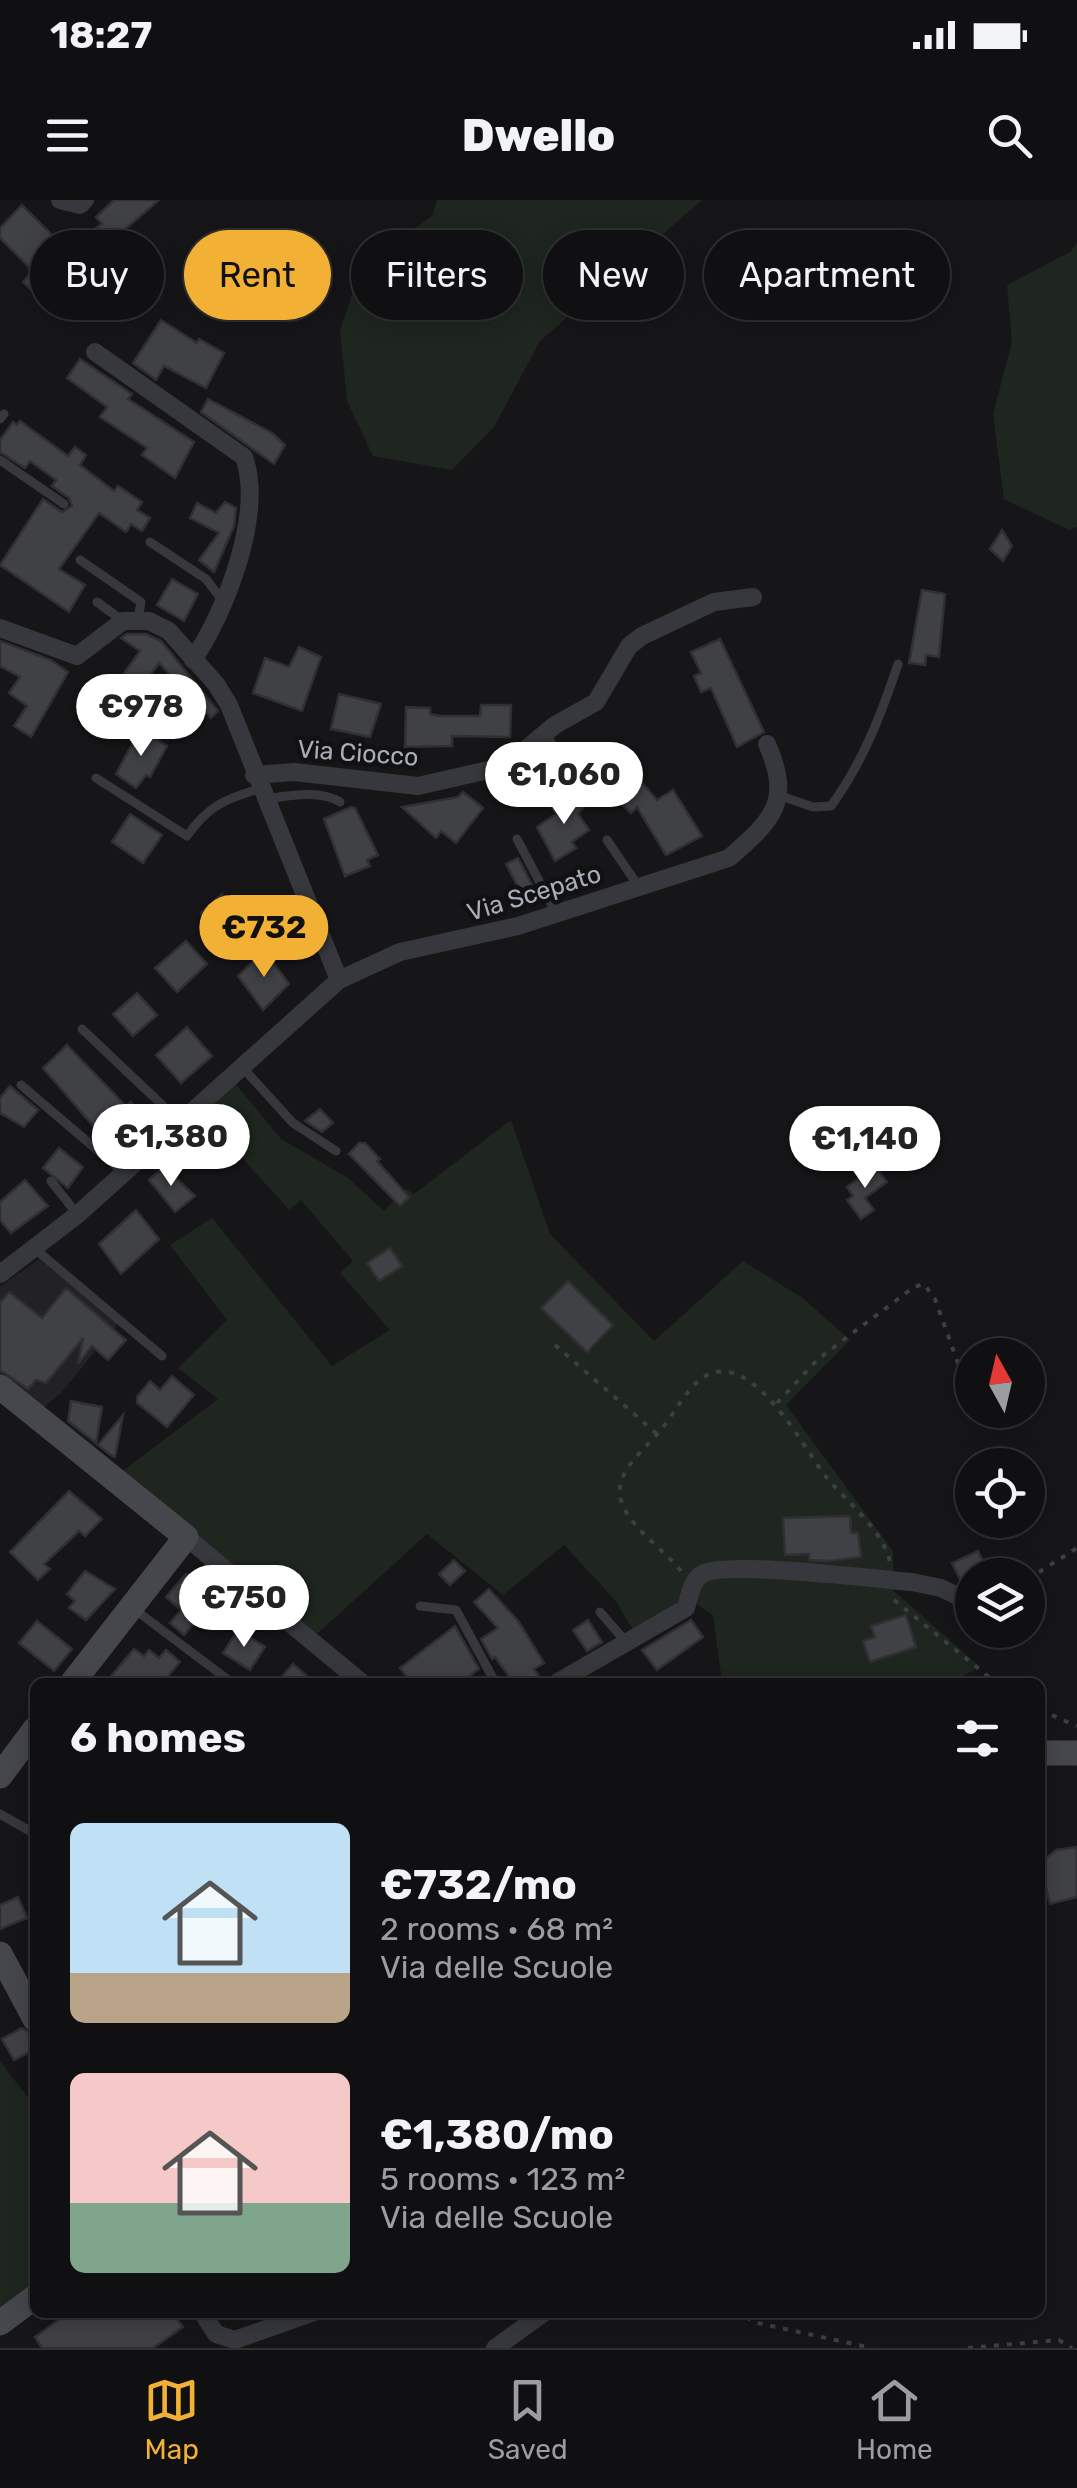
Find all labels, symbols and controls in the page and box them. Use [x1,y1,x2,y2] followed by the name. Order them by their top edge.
[50,12,152,58] text: 18:27
[40,108,95,163] icon: menu
[982,108,1037,163] icon: search
[462,109,615,162] text: Dwello
[30,230,164,320] chip: Buy
[184,230,331,320] chip: Rent
[351,230,523,320] chip: Filters
[543,230,684,320] chip: New
[704,230,950,320] chip: Apartment
[82,674,200,759] pin: €978
[98,687,184,725] text: €978
[296,734,420,772] street label: Via Ciocco
[483,742,645,827] pin: €1,060
[507,755,621,793] text: €1,060
[464,859,604,927] street label: Via Scepato
[205,895,323,980] pin: €732
[221,908,307,946] text: €732
[90,1104,252,1189] pin: €1,380
[784,1106,946,1191] pin: €1,140
[114,1117,228,1155] text: €1,380
[811,1119,919,1157] text: €1,140
[955,1338,1045,1428] north arrow
[955,1338,1045,1648] map controls
[955,1448,1045,1538] button: locate
[955,1558,1045,1648] button: layers
[185,1565,303,1650] pin: €750
[201,1578,287,1616] text: €750
[950,1711,1005,1766] icon: filters
[70,1713,246,1763] text: 6 homes
[380,1860,577,1910] text: €732/mo
[150,1863,270,1983] icon: home
[380,1910,613,1948] text: 2 rooms · 68 m²
[380,1948,613,1986] text: Via delle Scuole
[380,2110,614,2160] text: €1,380/mo
[150,2113,270,2233] icon: home
[380,2160,625,2198] text: 5 rooms · 123 m²
[380,2198,613,2236] text: Via delle Scuole
[144,2373,199,2466] tab: Map
[488,2373,568,2466] tab: Saved
[856,2373,933,2466] tab: Home

